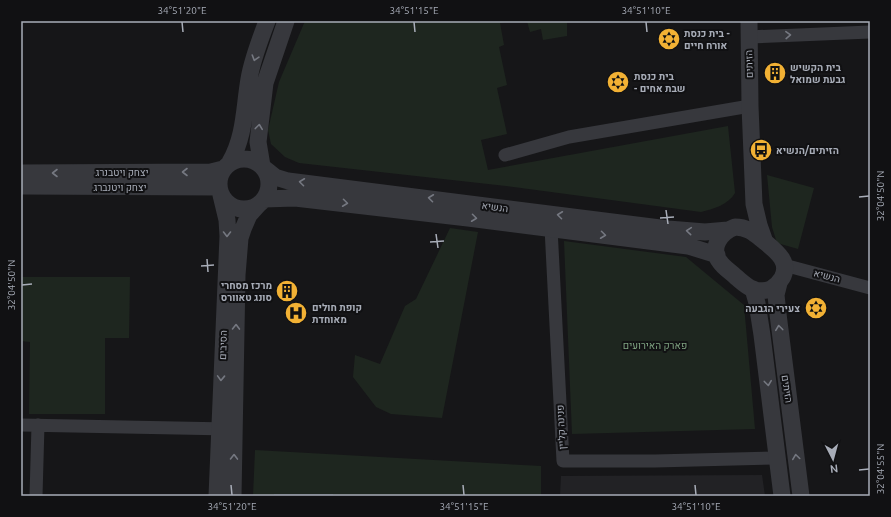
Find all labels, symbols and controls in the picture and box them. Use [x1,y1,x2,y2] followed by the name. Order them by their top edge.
[157,5,207,16] text: 34°51'20"E
[389,5,439,16] text: 34°51'15"E
[621,5,671,16] text: 34°51'10"E
[656,26,682,52] synagogue icon: בית כנסת - אורח חיים
[684,28,730,51] place label: בית כנסת - אורח חיים
[785,31,791,39] one-way arrow
[743,50,755,78] street label: הזיתים
[251,54,260,61] one-way arrow
[762,60,788,86] building icon: בית הקשיש גבעת שמואל
[790,62,845,85] place label: בית הקשיש גבעת שמואל
[605,69,631,95] synagogue icon: בית כנסת - שבת אחים
[634,71,685,94] place label: בית כנסת - שבת אחים
[254,124,263,130] one-way arrow
[748,137,774,163] bus stop icon: הזיתים/הנשיא
[776,145,839,156] place label: הזיתים/הנשיא
[96,167,148,178] street label: יצחק ויטבנרג
[182,168,188,176] one-way arrow
[52,169,58,177] one-way arrow
[875,171,886,221] text: 32°04'50"N
[299,178,305,187] one-way arrow
[94,182,146,193] street label: יצחק ויטנברג
[428,194,434,203] one-way arrow
[342,199,348,208] one-way arrow
[481,200,509,214] street label: הנשיא
[557,211,563,220] one-way arrow
[471,213,477,222] one-way arrow
[686,227,692,236] one-way arrow
[600,230,606,239] one-way arrow
[223,231,231,237] one-way arrow
[6,260,17,310] text: 32°04'50"N
[813,267,842,285] street label: הנשיא
[274,278,300,304] building icon: מרכז מסחרי סונג טאוורס
[221,280,272,303] place label: מרכז מסחרי סונג טאוורס
[803,295,829,321] synagogue icon: צעירי הגבעה
[283,300,309,326] hospital icon: קופת חולים מאוחדת
[312,302,362,325] place label: קופת חולים מאוחדת
[745,303,800,314] place label: צעירי הגבעה
[232,324,241,330] one-way arrow
[775,325,784,331] one-way arrow
[217,330,229,360] street label: הסיבים
[623,340,687,351] park label: פארק האירועים
[780,374,794,404] street label: הזיתים
[217,375,226,381] one-way arrow
[763,380,772,386] one-way arrow
[554,404,568,450] street label: פנינה קליין
[813,439,853,479] north arrow
[875,444,886,494] text: 32°04'55"N
[230,454,238,460] one-way arrow
[792,454,801,460] one-way arrow
[829,463,839,475] text: N
[207,501,257,512] text: 34°51'20"E
[439,501,489,512] text: 34°51'15"E
[671,501,721,512] text: 34°51'10"E

